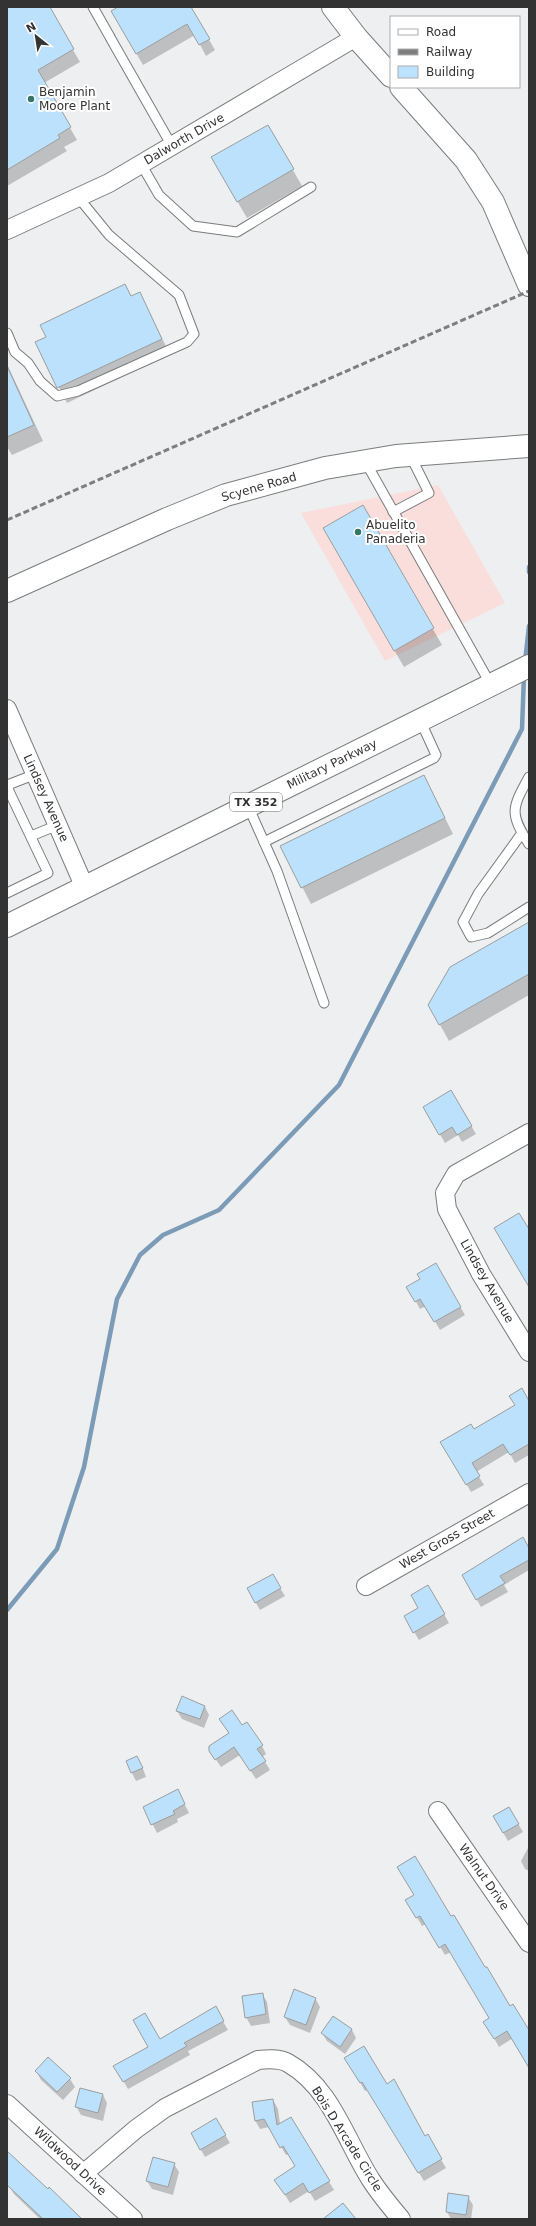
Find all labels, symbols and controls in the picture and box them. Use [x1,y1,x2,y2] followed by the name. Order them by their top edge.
[16,16,56,56] north arrow
[390,16,520,88] legend
[24,20,38,36] text: N
[426,25,456,39] text: Road
[426,45,472,59] text: Railway
[426,65,475,79] text: Building
[39,85,110,113] place label: Benjamin Moore Plant
[26,94,36,104] marker: Benjamin Moore Plant
[141,110,227,168] street label: Dalworth Drive
[220,470,298,504] street label: Scyene Road
[366,518,426,546] place label: Abuelito Panaderia
[353,527,363,537] marker: Abuelito Panaderia
[285,736,379,792] street label: Military Parkway
[20,752,72,844] street label: Lindsey Avenue
[230,793,282,811] road number: TX 352
[457,1237,517,1325] street label: Lindsey Avenue
[397,1506,497,1572] street label: West Gross Street
[456,1841,512,1913] street label: Walnut Drive
[309,2084,385,2194] street label: Bois D Arcade Circle
[31,2124,109,2198] street label: Wildwood Drive

